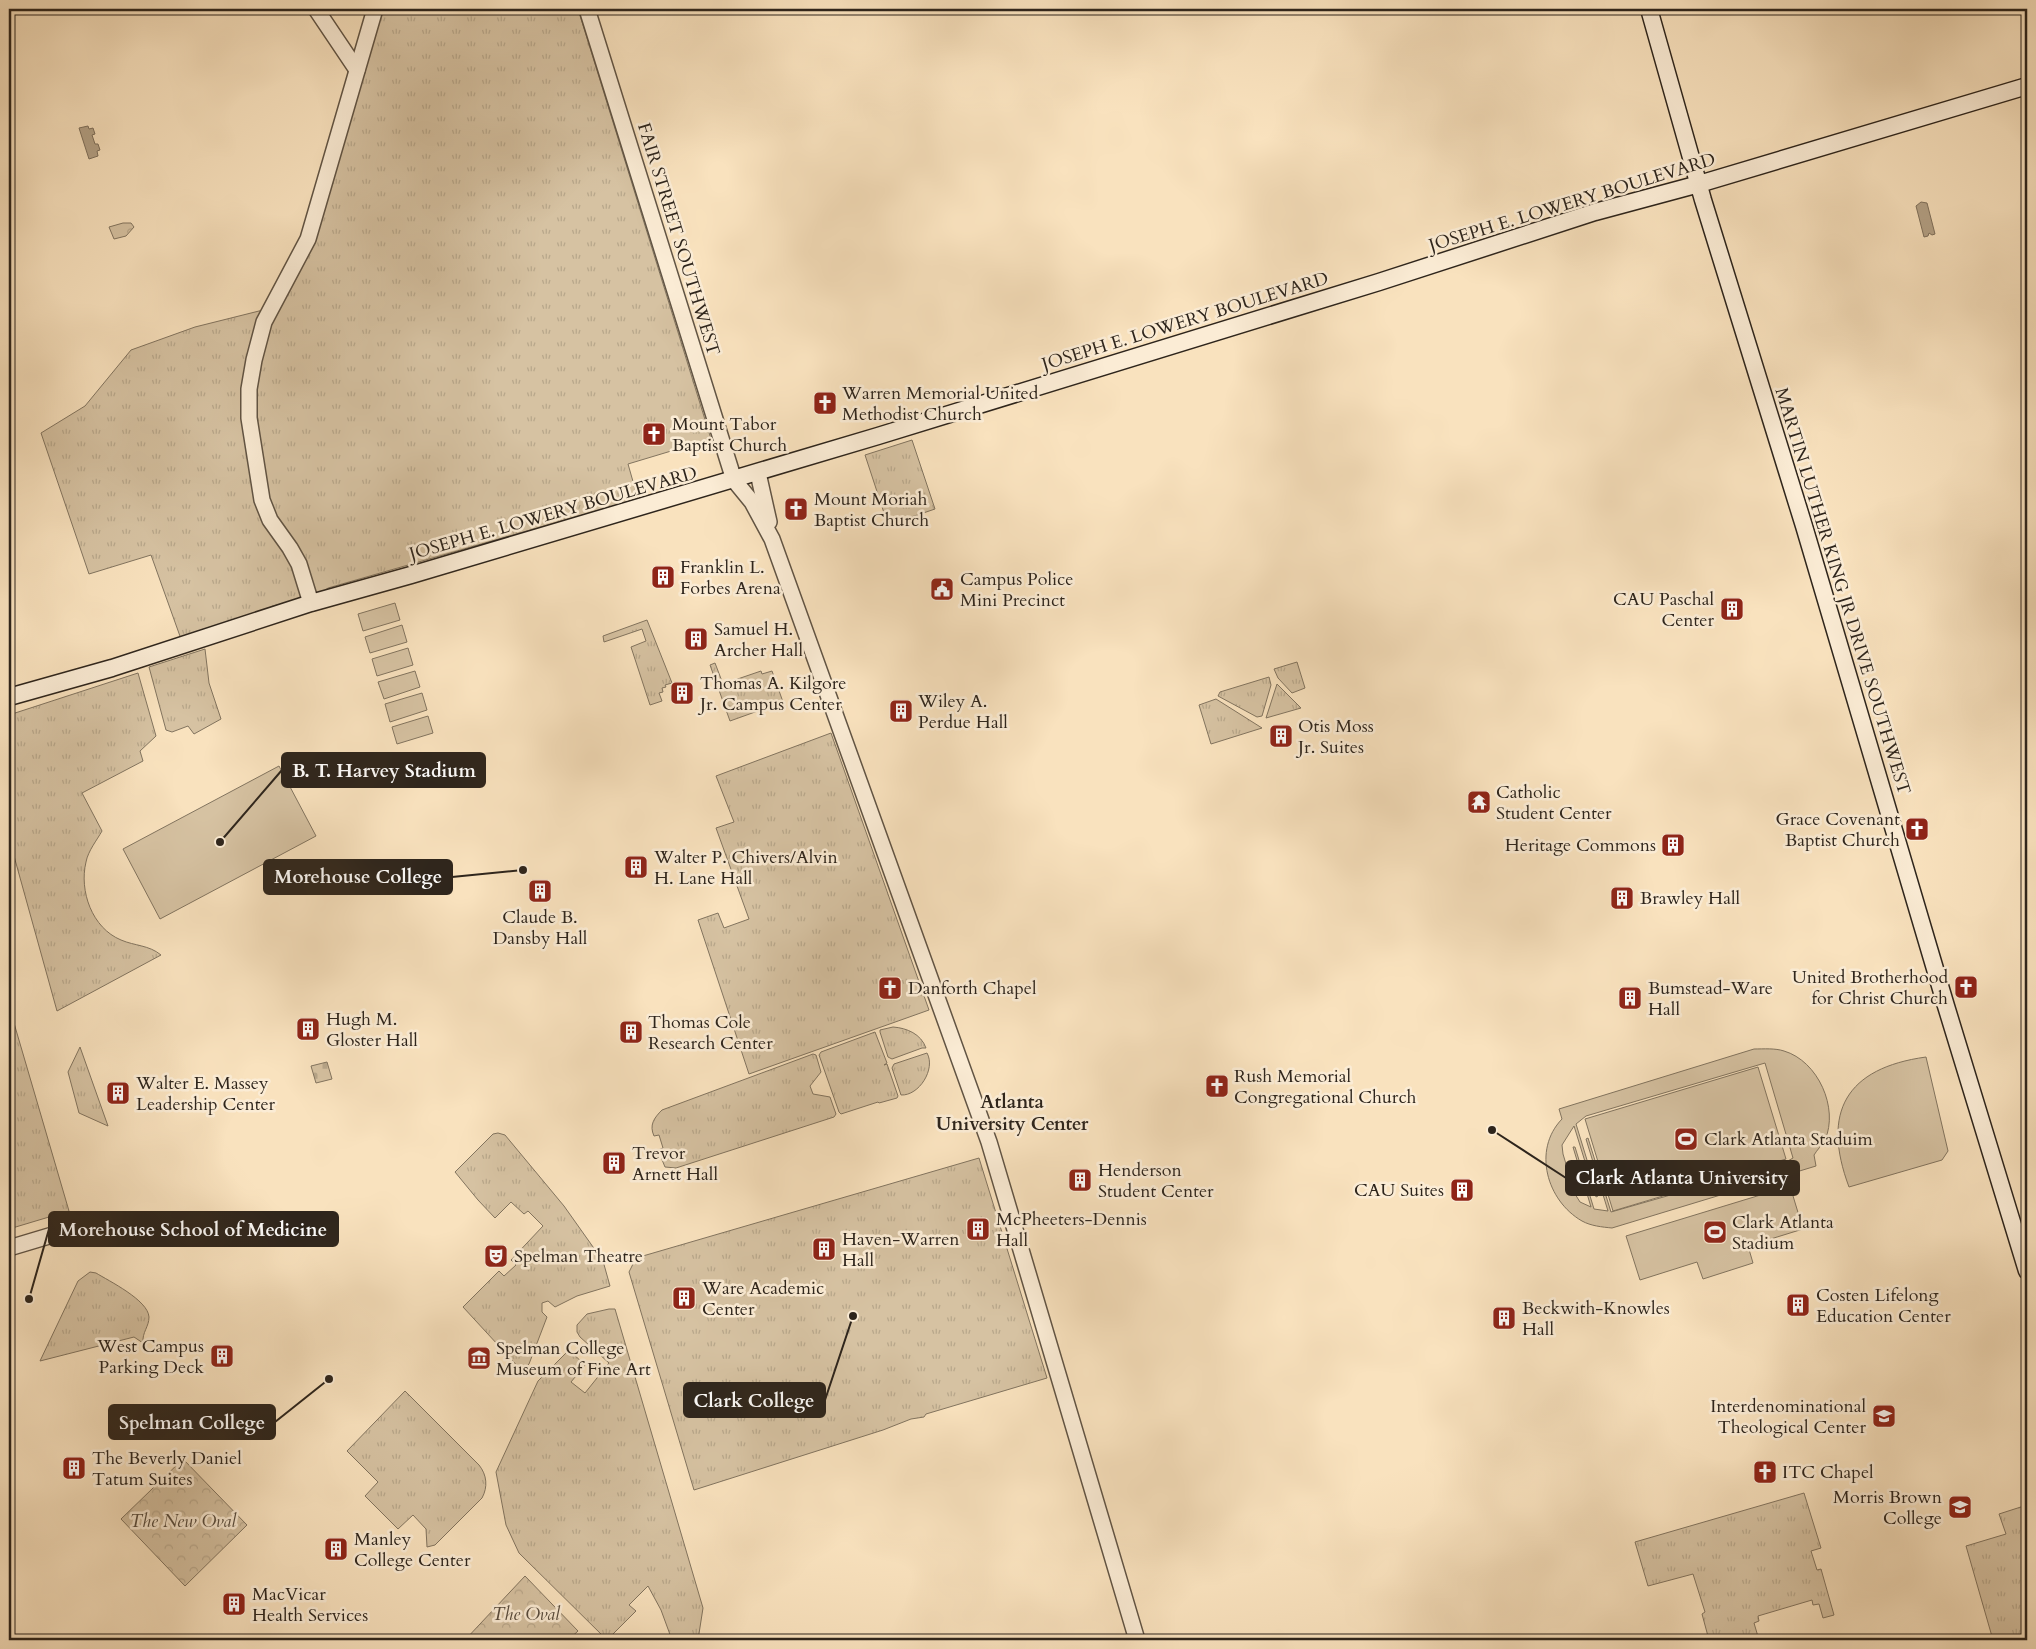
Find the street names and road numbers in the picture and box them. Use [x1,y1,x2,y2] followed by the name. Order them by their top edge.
[631,120,726,359] street label: FAIR STREET SOUTHWEST
[1423,147,1719,259] street label: JOSEPH E. LOWERY BOULEVARD
[1036,266,1332,378] street label: JOSEPH E. LOWERY BOULEVARD
[1769,385,1917,798] street label: MARTIN LUTHER KING JR DRIVE SOUTHWEST
[403,460,700,567] street label: JOSEPH E. LOWERY BOULEVARD

